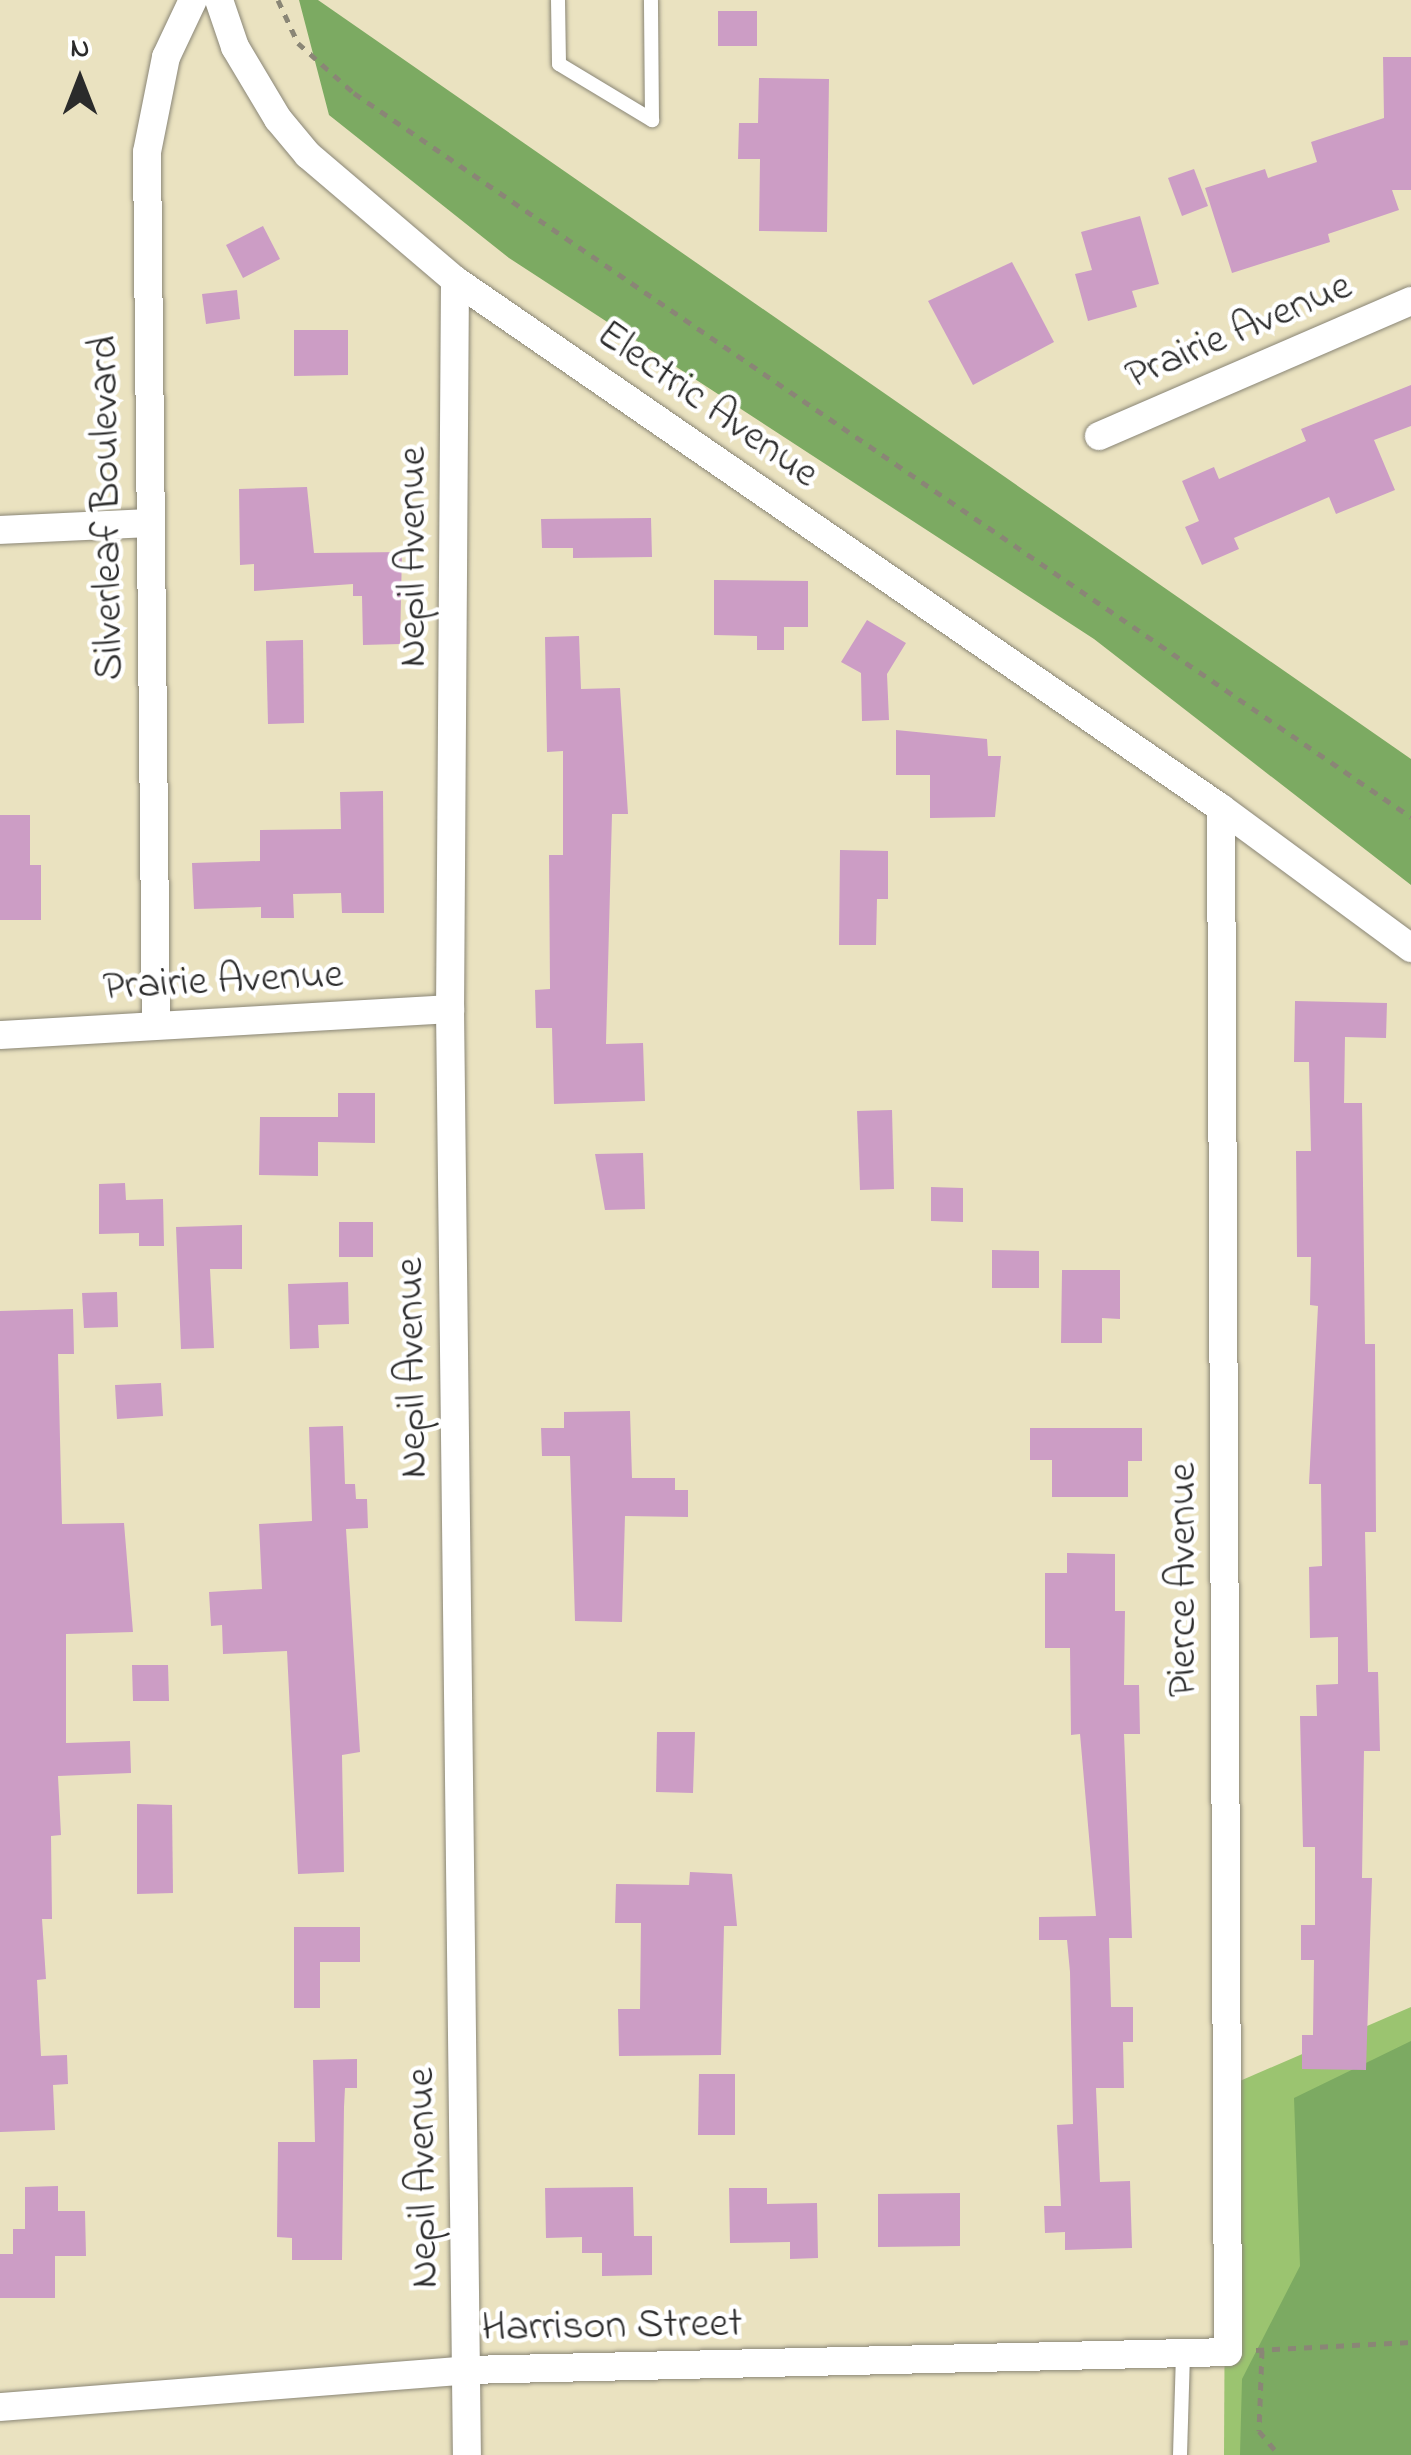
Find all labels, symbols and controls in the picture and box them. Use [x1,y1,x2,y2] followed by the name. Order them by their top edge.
[71,29,89,70] text: N
[30,30,130,130] north arrow
[1118,262,1360,402] street label: Prairie Avenue
[586,310,828,500] street label: Electric Avenue
[80,335,136,681] street label: Silverleaf Boulevard
[389,447,439,667] street label: Nepil Avenue
[102,951,344,1013] street label: Prairie Avenue
[386,1257,440,1479] street label: Nepil Avenue
[1159,1463,1209,1697] street label: Pierce Avenue
[397,2067,451,2289] street label: Nepil Avenue
[481,2300,743,2354] street label: Harrison Street

